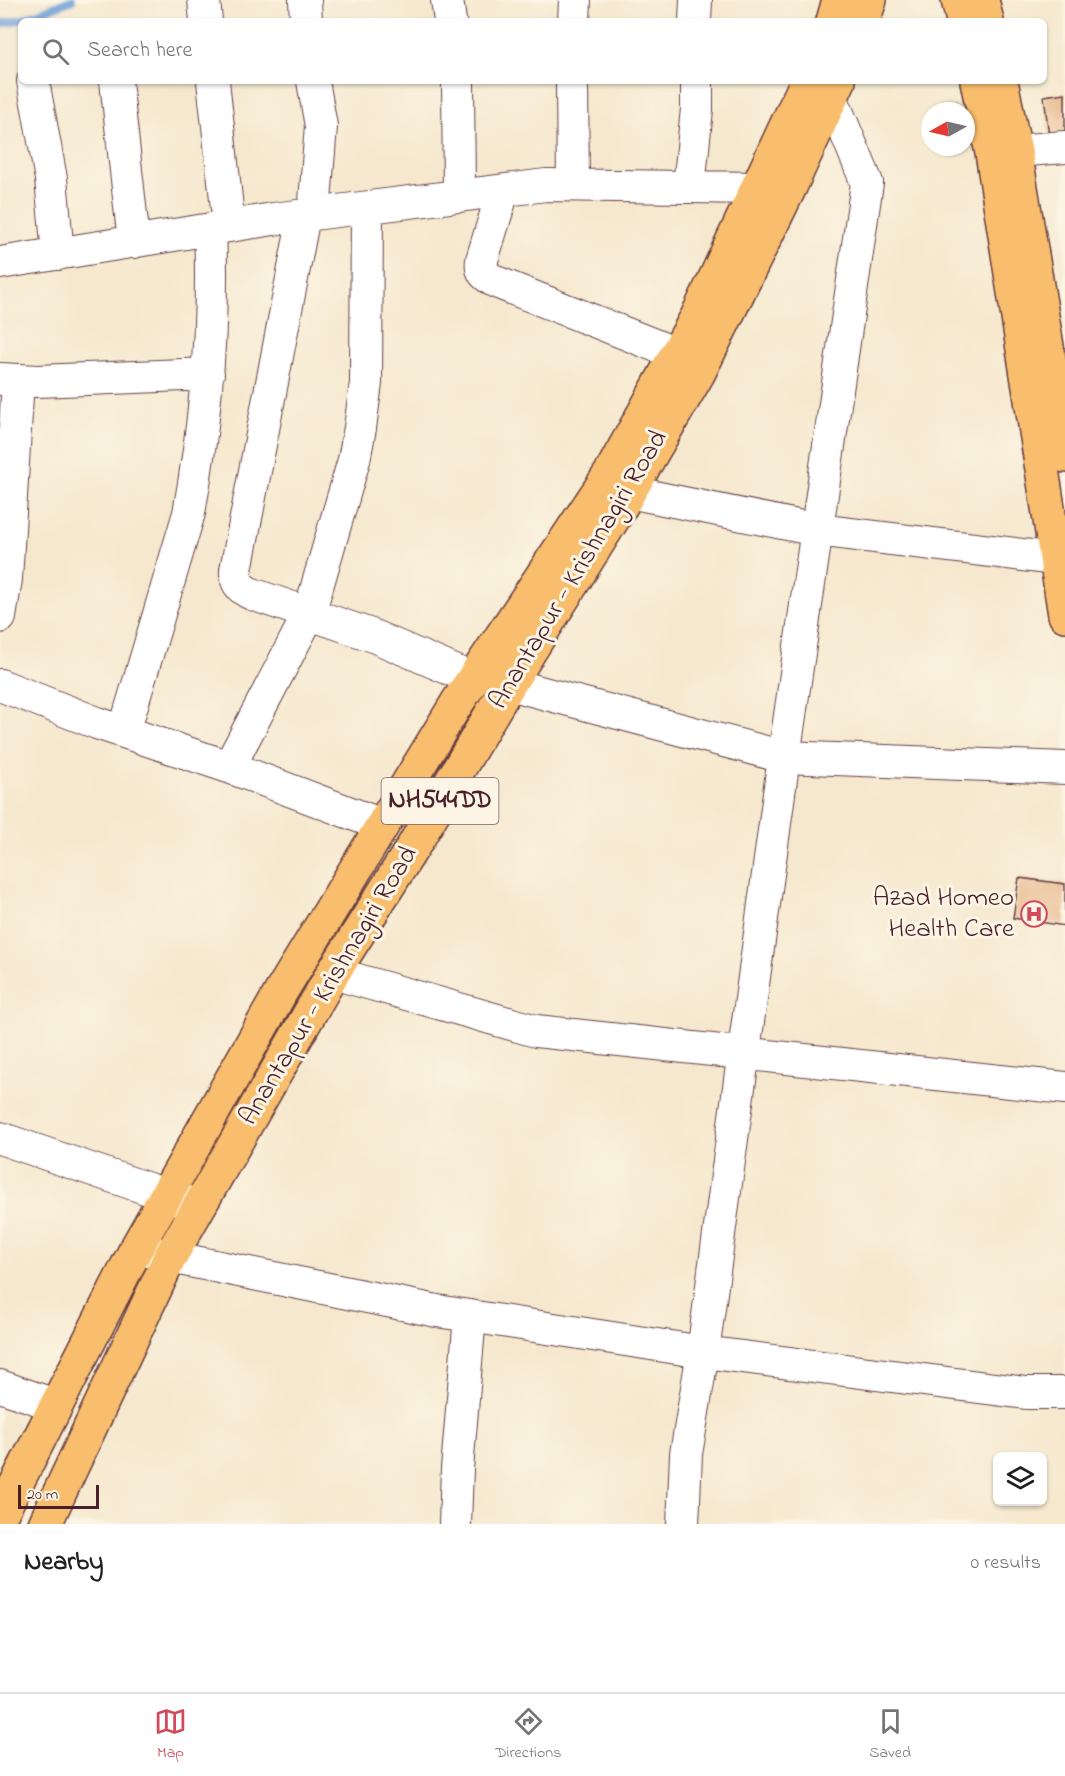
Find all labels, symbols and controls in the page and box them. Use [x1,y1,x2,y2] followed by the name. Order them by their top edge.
[18,18,1047,84] search box
[39,35,72,68] icon: search
[87,35,192,67] text: Search here
[921,102,975,156] north arrow
[480,423,678,717] street label: Anantapur - Krishnagiri Road
[382,778,498,824] road number: NH544DD
[230,839,428,1133] street label: Anantapur - Krishnagiri Road
[873,879,1015,949] place label: Azad Homeo Health Care
[1019,899,1049,929] hospital icon: Azad Homeo Health Care
[993,1452,1047,1506] map controls
[993,1452,1047,1506] button: layers
[18,1482,99,1510] scale bar
[27,1483,58,1507] text: 20 m
[24,1544,103,1582] text: Nearby
[970,1549,1041,1578] text: 0 results
[154,1705,187,1765] tab: Map
[495,1705,561,1765] tab: Directions
[869,1705,911,1765] tab: Saved

